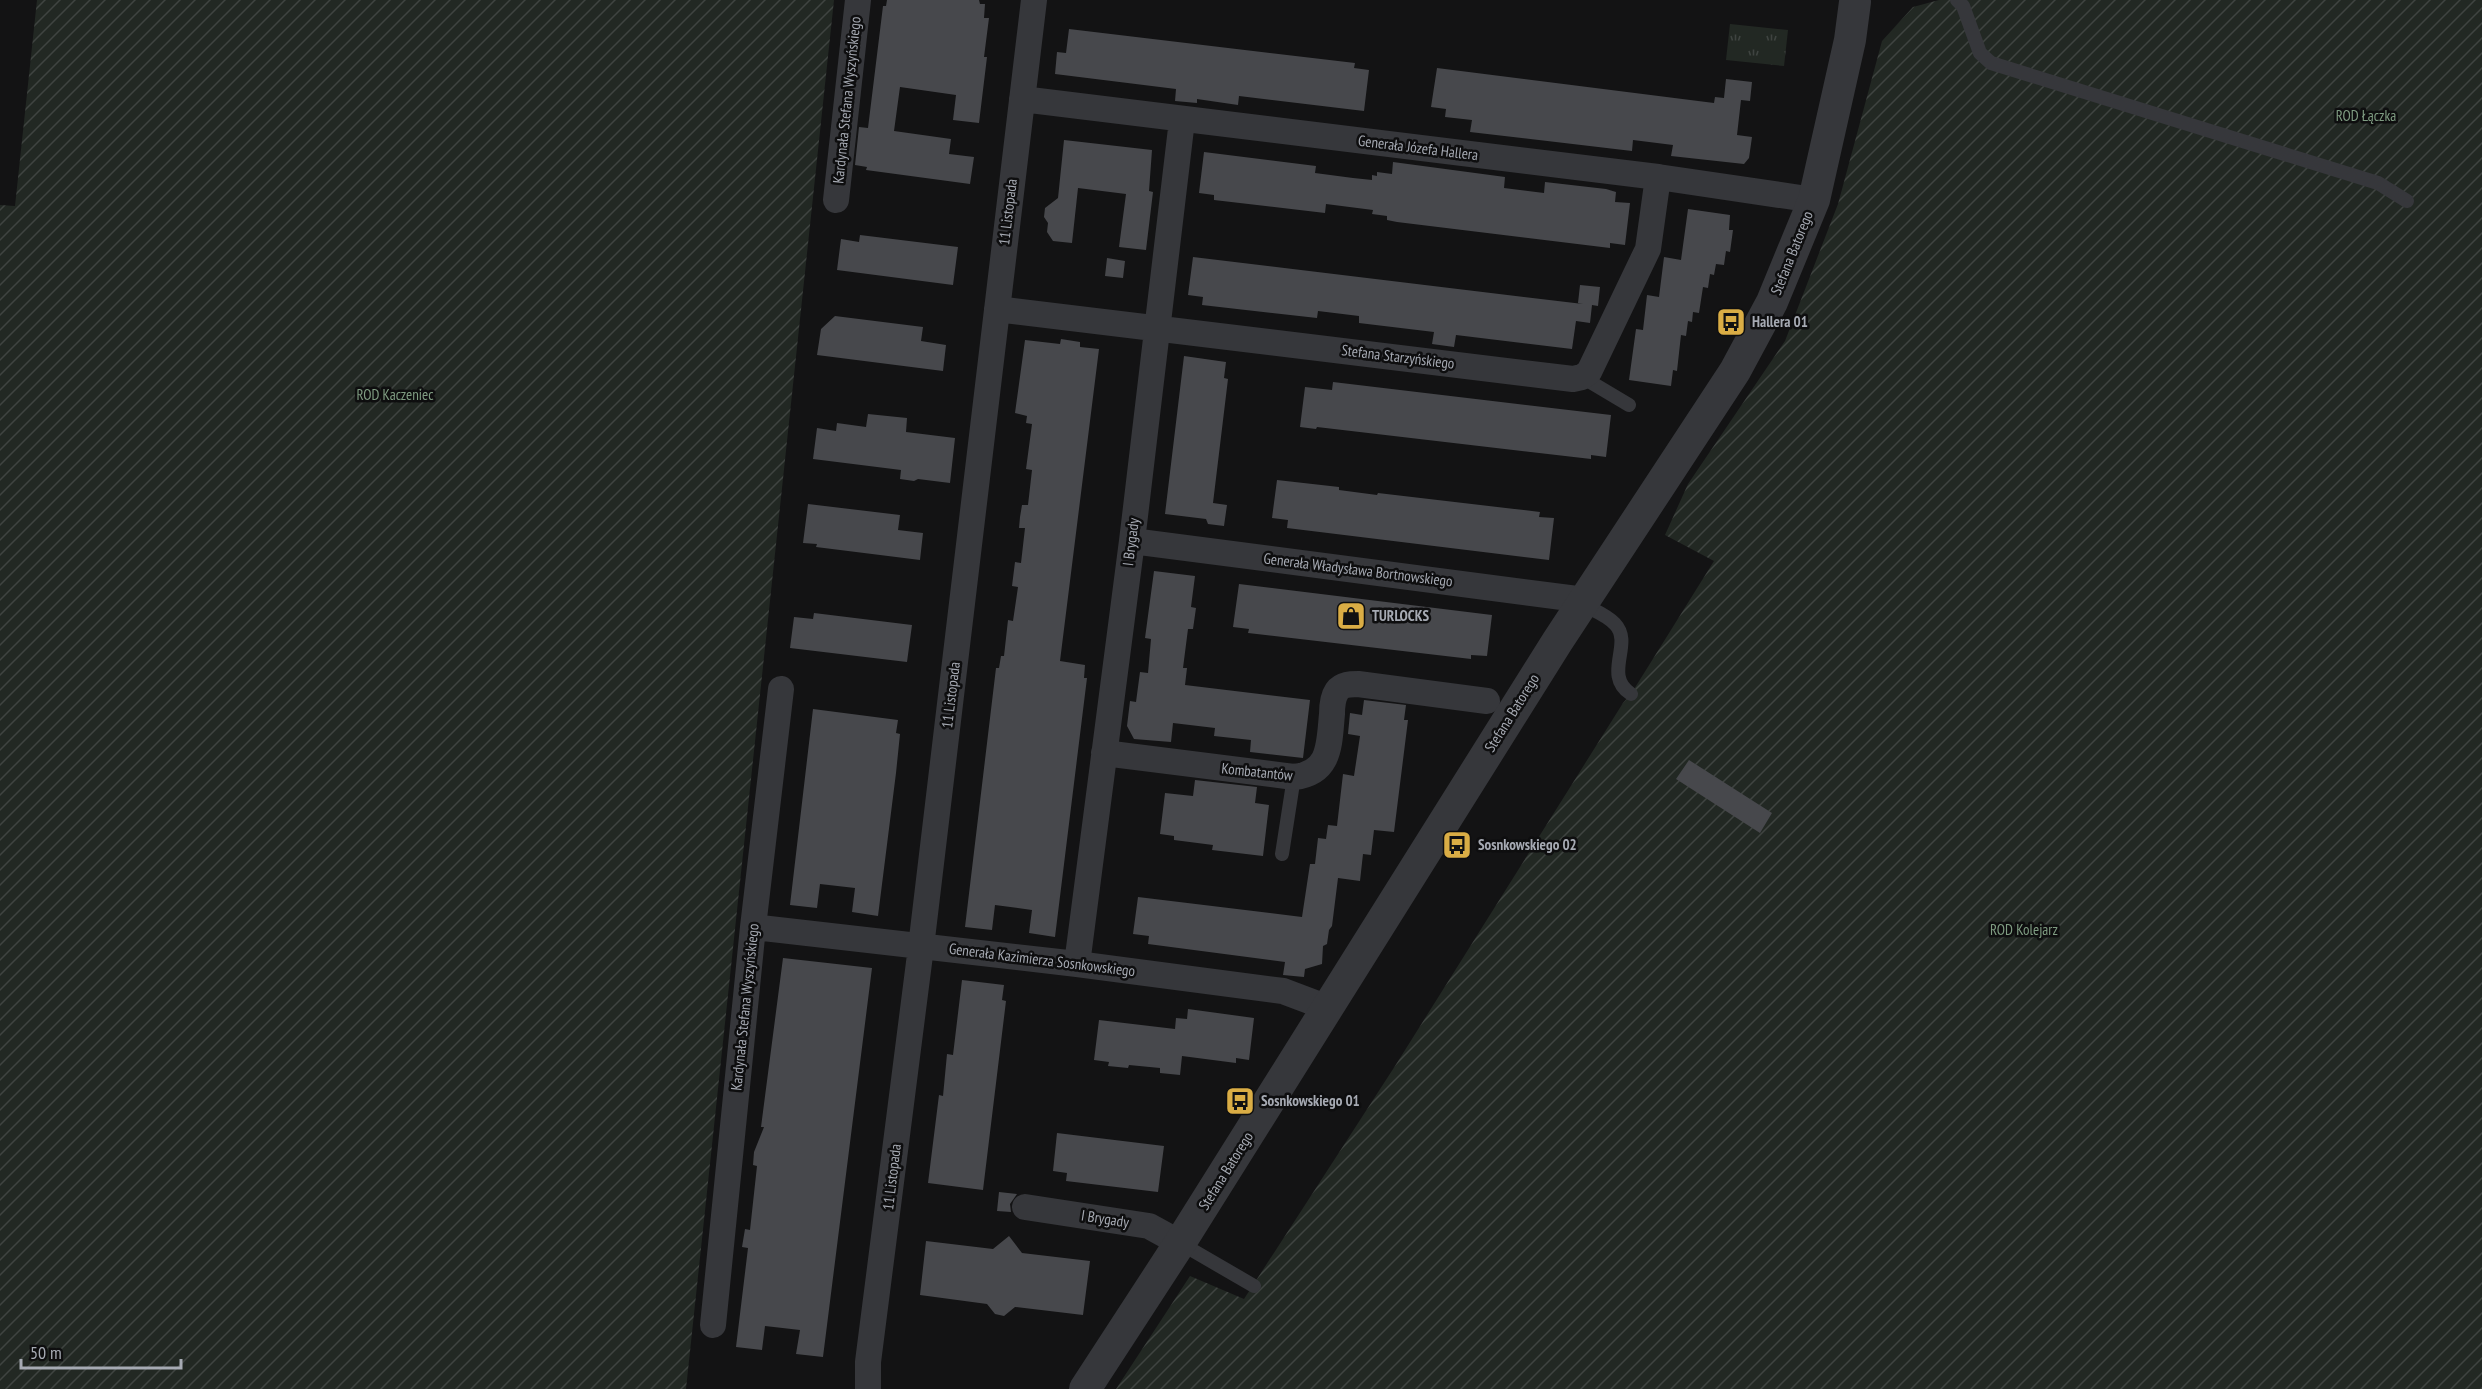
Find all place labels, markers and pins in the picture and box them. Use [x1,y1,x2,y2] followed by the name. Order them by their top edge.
[1715,306,1747,338] bus stop icon: Hallera 01
[1752,312,1808,331] place label: Hallera 01
[1335,600,1367,632] shop icon: TURLOCKS
[1372,606,1429,625] place label: TURLOCKS
[1441,829,1473,861] bus stop icon: Sosnkowskiego 02
[1478,835,1577,854] place label: Sosnkowskiego 02
[1224,1085,1256,1117] bus stop icon: Sosnkowskiego 01
[1261,1091,1360,1110] place label: Sosnkowskiego 01

